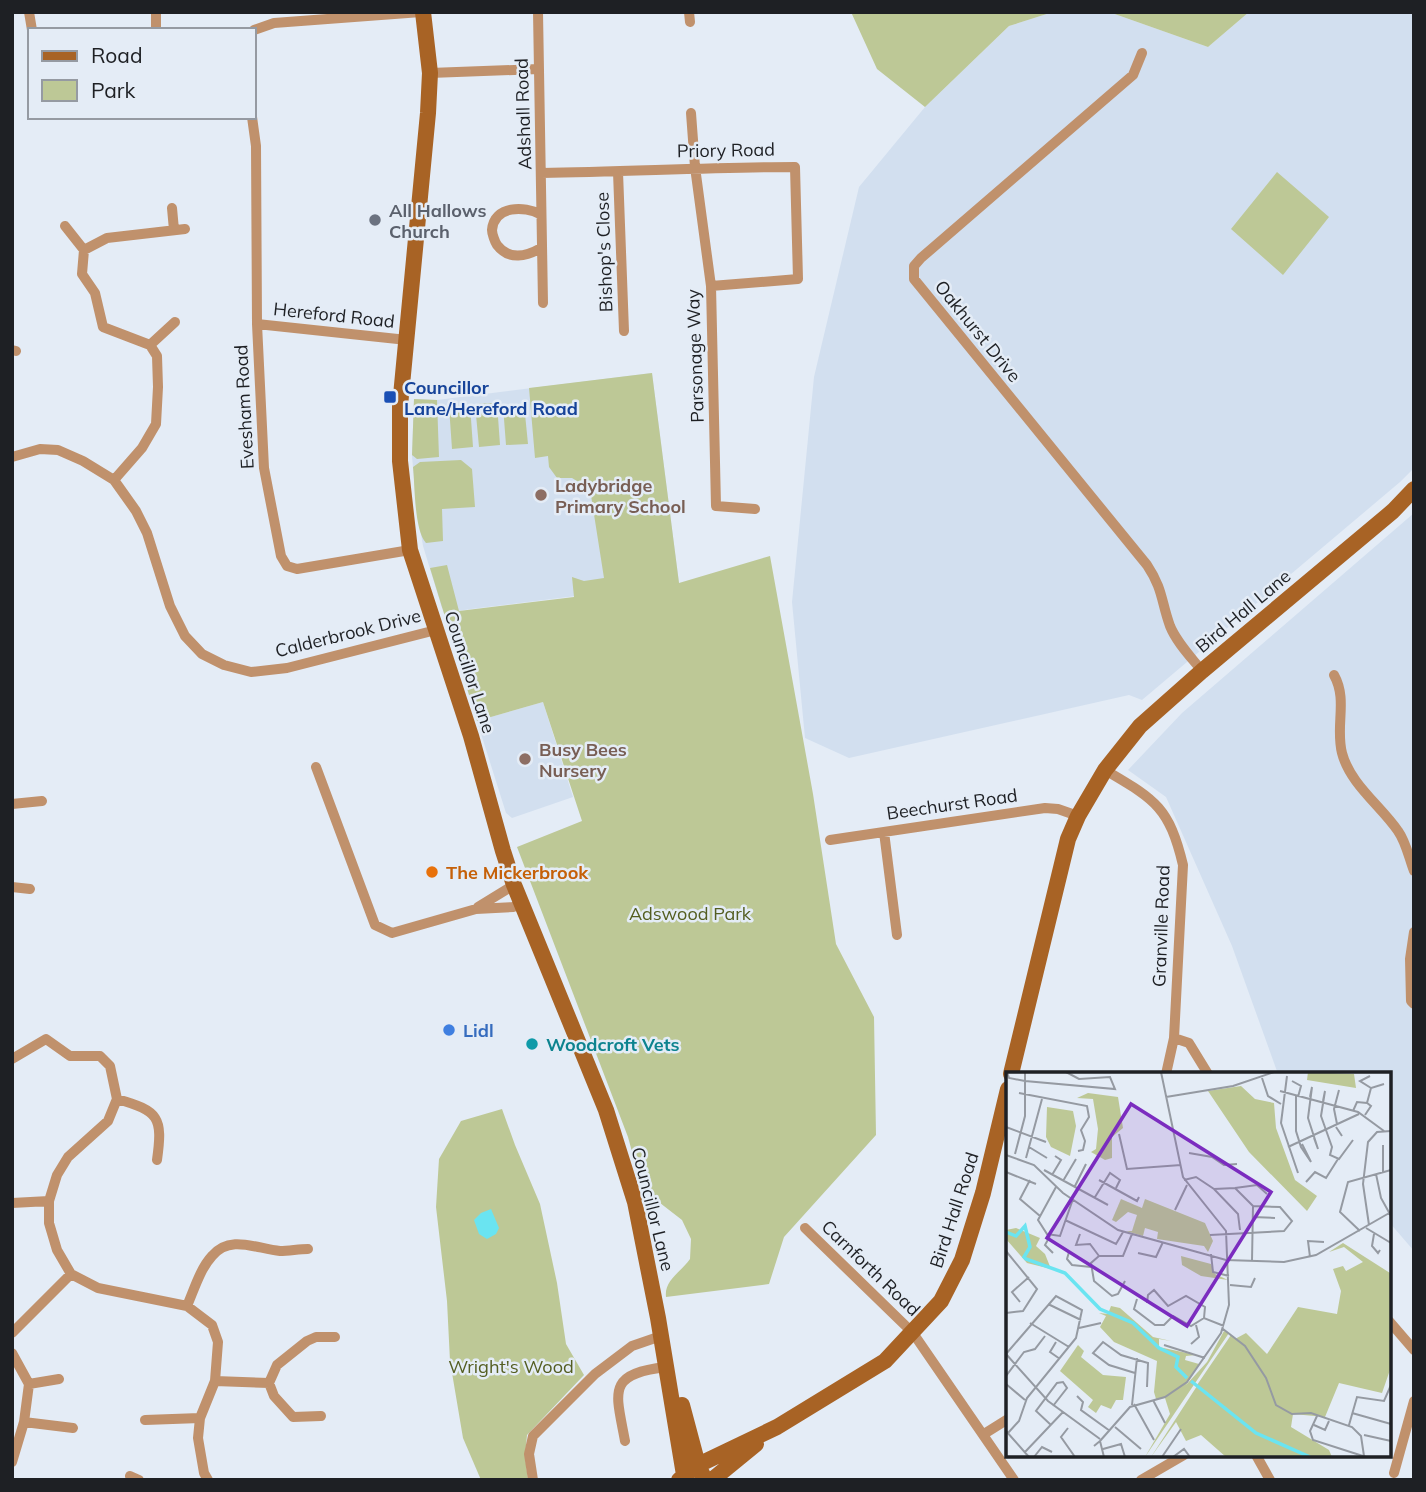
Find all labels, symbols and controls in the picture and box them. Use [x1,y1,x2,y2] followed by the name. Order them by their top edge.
[28,28,256,119] legend
[91,42,142,68] text: Road
[510,58,536,170] street label: Adshall Road
[91,77,135,103] text: Park
[677,138,775,162] street label: Priory Road
[590,191,618,313] street label: Bishop's Close
[389,199,487,243] place label: All Hallows Church
[367,212,383,228] marker: All Hallows Church
[930,275,1026,387] street label: Oakhurst Drive
[681,288,709,423] street label: Parsonage Way
[272,297,396,333] street label: Hereford Road
[229,344,259,470] street label: Evesham Road
[404,376,578,420] place label: Councillor Lane/Hereford Road
[382,389,398,405] marker: Councillor Lane/Hereford Road
[555,474,686,518] place label: Ladybridge Primary School
[533,487,549,503] marker: Ladybridge Primary School
[1191,565,1295,657] street label: Bird Hall Lane
[273,604,423,662] street label: Calderbrook Drive
[439,608,501,736] street label: Councillor Lane
[539,738,627,782] place label: Busy Bees Nursery
[517,751,533,767] marker: Busy Bees Nursery
[885,783,1019,825] street label: Beechurst Road
[446,861,589,884] place label: The Mickerbrook
[424,864,440,880] marker: The Mickerbrook
[1147,865,1175,987] street label: Granville Road
[629,902,752,925] park label: Adswood Park
[463,1019,494,1042] place label: Lidl
[441,1022,457,1038] marker: Lidl
[546,1033,679,1056] place label: Woodcroft Vets
[524,1036,540,1052] marker: Woodcroft Vets
[1006,1072,1391,1457] inset map
[626,1145,680,1273] street label: Councillor Lane
[924,1149,984,1271] street label: Bird Hall Road
[817,1215,925,1321] street label: Carnforth Road
[448,1355,574,1378] park label: Wright's Wood

